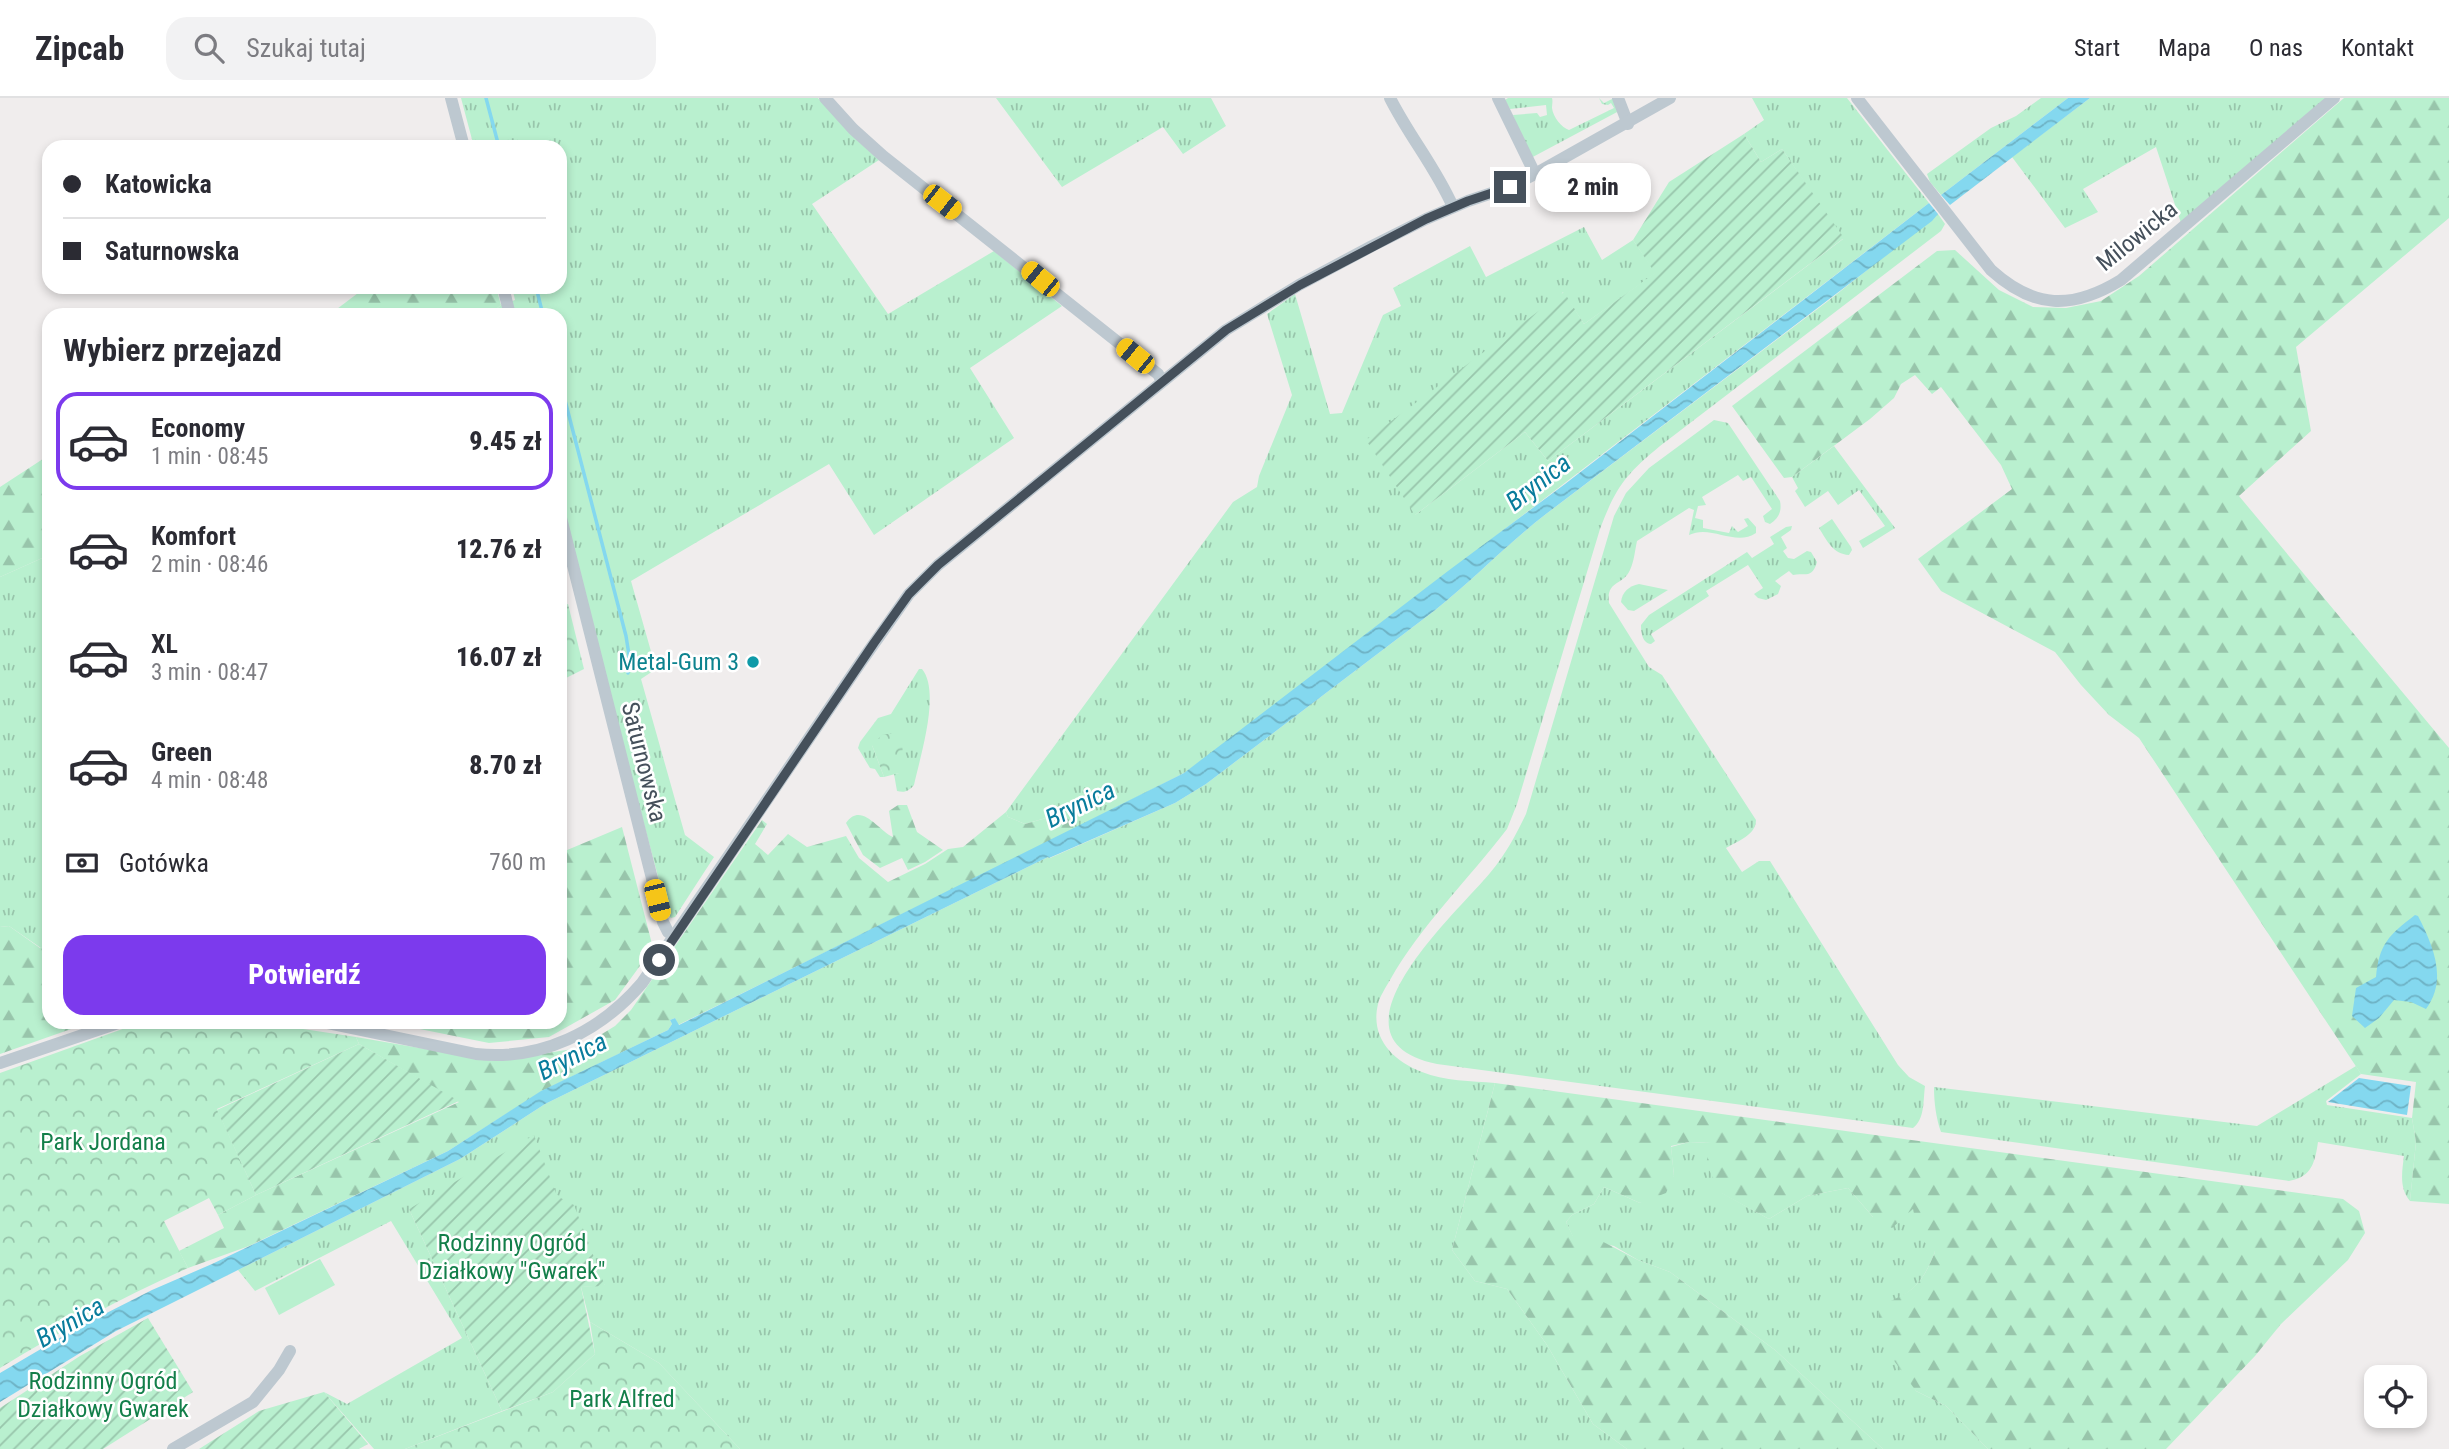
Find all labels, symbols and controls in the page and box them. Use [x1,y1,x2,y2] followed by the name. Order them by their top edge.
[166,17,656,80] search box
[35,29,124,68] text: Zipcab
[190,29,228,67] icon: search
[246,33,366,63] text: Szukaj tutaj
[2074,34,2120,62] text: Start
[2158,34,2211,62] text: Mapa
[2249,34,2303,62] text: O nas
[2341,34,2414,62] text: Kontakt
[1534,162,1650,212] callout: 2 min
[105,169,212,199] text: Katowicka
[1494,171,1526,203] route end
[1567,174,1619,201] text: 2 min
[919,181,966,223] car
[2091,195,2183,277] street label: Milowicka
[105,236,239,266] text: Saturnowska
[1018,258,1063,300] car
[63,331,282,369] text: Wybierz przejazd
[1113,335,1158,377] car
[67,410,130,473] icon: car
[151,413,245,443] text: Economy
[469,426,542,456] text: 9.45 zł
[151,443,268,470] text: 1 min · 08:45
[1500,447,1576,517] water label: Brynica
[67,518,130,581] icon: car
[151,521,236,551] text: Komfort
[456,534,542,564] text: 12.76 zł
[151,551,268,578] text: 2 min · 08:46
[67,626,130,689] icon: car
[151,629,178,659] text: XL
[456,642,542,672] text: 16.07 zł
[618,648,739,676] place label: Metal-Gum 3
[745,654,761,670] marker: Metal-Gum 3
[151,659,268,686] text: 3 min · 08:47
[616,699,672,825] street label: Saturnowska
[67,734,130,797] icon: car
[151,737,212,767] text: Green
[469,750,542,780] text: 8.70 zł
[151,767,268,794] text: 4 min · 08:48
[1040,774,1120,834] water label: Brynica
[63,844,101,882] icon: cash
[119,848,209,878] text: Gotówka
[489,849,546,876] text: 760 m
[642,877,673,923] car
[63,935,546,1015] button: Potwierdź
[643,944,675,976] route start
[532,1026,612,1086] water label: Brynica
[40,1128,166,1156] park label: Park Jordana
[418,1229,606,1285] park label: Rodzinny Ogród Działkowy "Gwarek"
[30,1291,110,1353] water label: Brynica
[2364,1365,2427,1428] map controls
[2364,1365,2427,1428] button: locate
[17,1367,189,1423] park label: Rodzinny Ogród Działkowy Gwarek
[569,1385,675,1413] park label: Park Alfred

